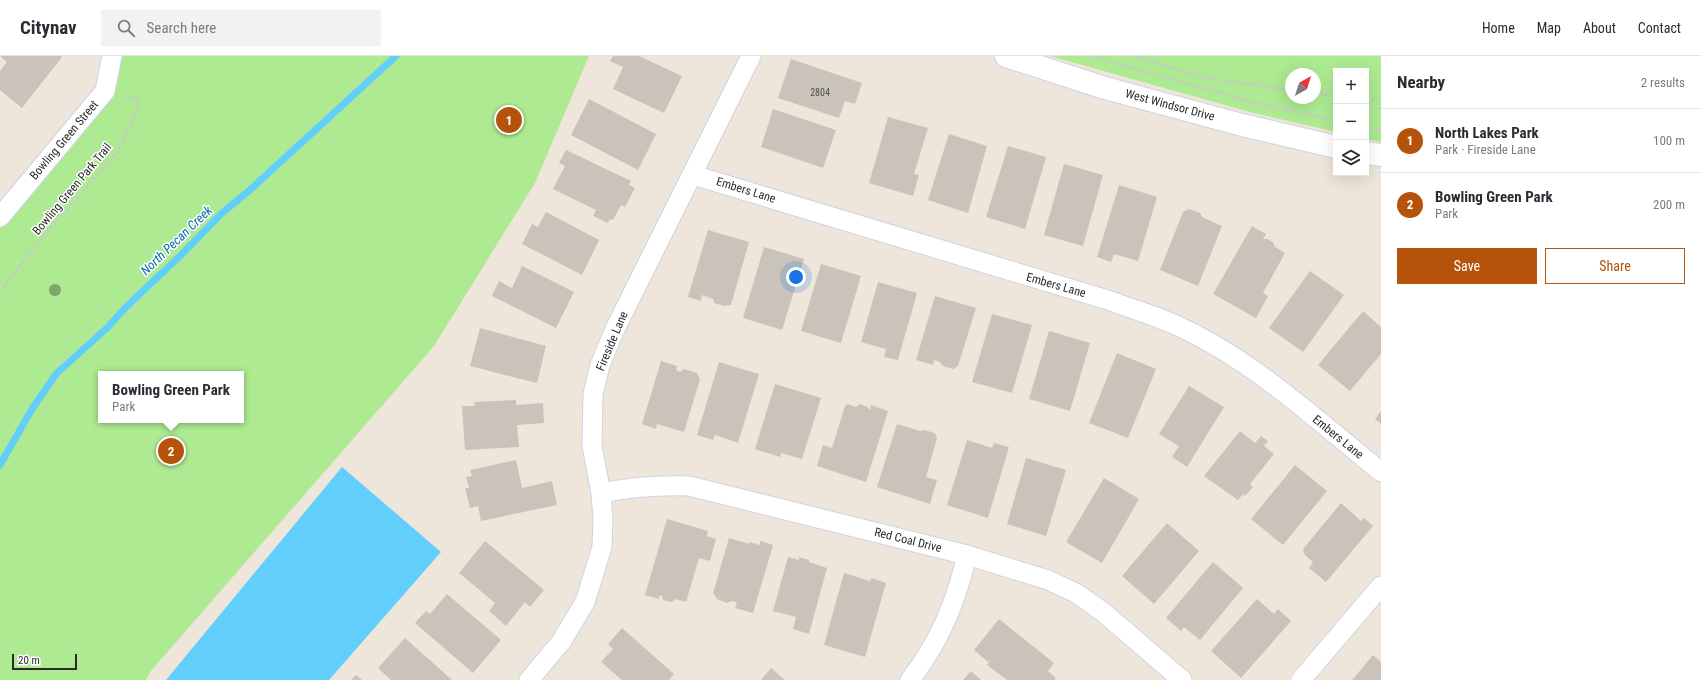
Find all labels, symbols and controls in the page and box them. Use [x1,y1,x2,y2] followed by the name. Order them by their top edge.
[101,10,381,46] search box
[20,16,77,39] text: Citynav
[115,17,137,39] icon: search
[147,19,216,37] text: Search here
[1482,20,1515,36] text: Home
[1537,20,1561,36] text: Map
[1583,20,1616,36] text: About
[1638,20,1681,36] text: Contact
[1285,68,1321,104] north arrow
[1333,68,1369,176] map controls
[1333,68,1369,104] button: +
[1397,72,1445,92] text: Nearby
[1641,75,1685,90] text: 2 results
[1124,86,1217,124] street label: West Windsor Drive
[810,87,830,98] house number: 2804
[27,97,101,182] street label: Bowling Green Street
[1333,104,1369,140] button: −
[496,105,522,135] pin: 1
[1435,124,1539,142] text: North Lakes Park
[1407,133,1413,148] text: 1
[1653,133,1685,148] text: 100 m
[30,140,114,238] street label: Bowling Green Park Trail
[1333,140,1369,176] button: layers
[1435,142,1536,157] text: Park · Fireside Lane
[715,174,778,206] street label: Embers Lane
[1435,188,1553,206] text: Bowling Green Park
[1407,197,1413,212] text: 2
[1653,197,1685,212] text: 200 m
[138,202,215,278] water label: North Pecan Creek
[1435,206,1458,221] text: Park
[1397,248,1537,284] button: Save
[1545,248,1685,284] button: Share
[786,267,806,287] your location
[1025,270,1088,300] street label: Embers Lane
[593,309,631,373] street label: Fireside Lane
[98,371,244,423] popup
[112,381,230,399] text: Bowling Green Park
[112,399,135,414] text: Park
[1310,412,1367,462] street label: Embers Lane
[158,436,184,466] pin: 2
[873,525,943,555] street label: Red Coal Drive
[12,652,77,671] scale bar
[18,654,40,667] text: 20 m

